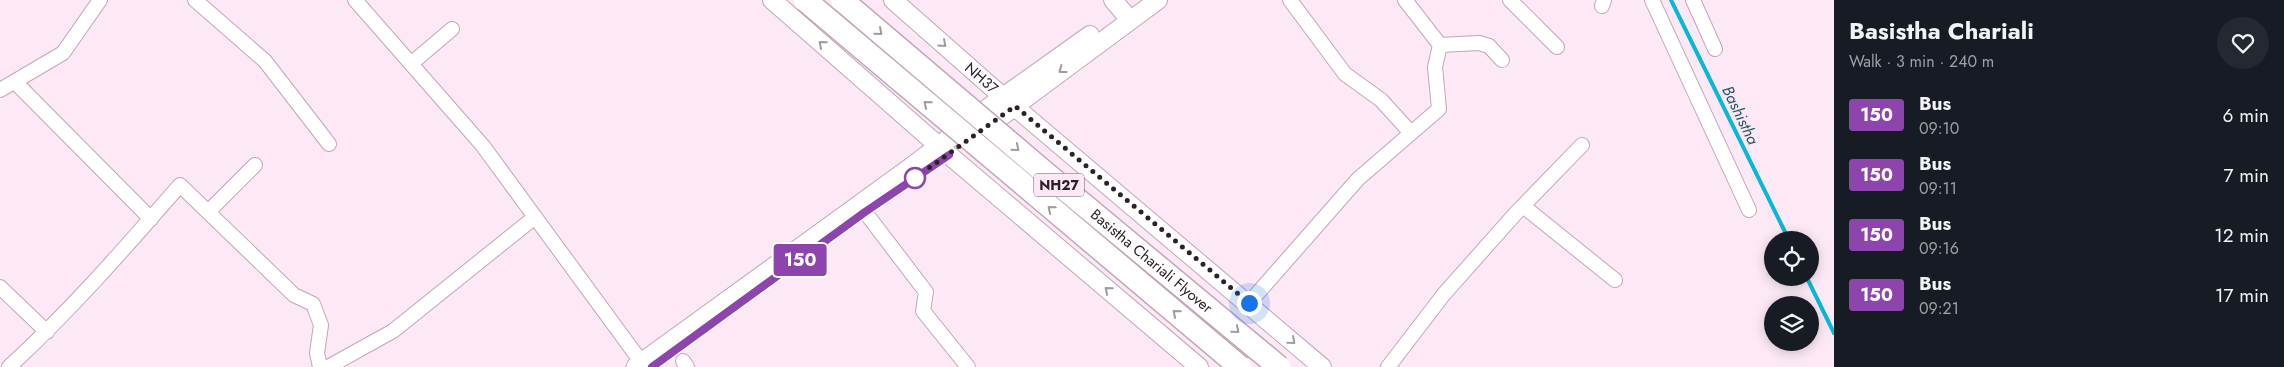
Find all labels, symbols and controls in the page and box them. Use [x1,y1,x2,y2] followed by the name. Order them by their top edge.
[1849,13,2034,48] text: Basistha Chariali
[2217,17,2269,69] button: heart
[873,26,882,34] one-way arrow
[937,38,946,47] one-way arrow
[819,41,828,49] one-way arrow
[1849,50,1994,73] text: Walk · 3 min · 240 m
[960,57,1003,99] street label: NH37
[1059,65,1068,73] one-way arrow
[1716,82,1765,149] water label: Bashistha
[1919,90,1951,117] text: Bus
[924,102,933,110] one-way arrow
[1860,102,1893,128] text: 150
[2223,102,2269,129] text: 6 min
[1919,117,1959,140] text: 09:10
[1010,143,1019,151] one-way arrow
[1919,150,1951,177] text: Bus
[1860,162,1893,188] text: 150
[2224,162,2269,189] text: 7 min
[904,167,926,189] unlabelled marker
[1034,174,1084,196] road number: NH27
[1919,177,1957,200] text: 09:11
[1086,204,1218,319] street label: Basistha Chariali Flyover
[1048,205,1057,214] one-way arrow
[1919,210,1951,237] text: Bus
[1860,222,1893,248] text: 150
[2214,222,2269,249] text: 12 min
[1764,231,1819,351] map controls
[1764,231,1819,286] button: locate
[1919,237,1959,260] text: 09:16
[771,244,829,276] line badge: 150
[784,247,816,273] text: 150
[1919,270,1951,297] text: Bus
[1860,282,1893,308] text: 150
[2215,282,2269,309] text: 17 min
[1105,287,1114,296] one-way arrow
[1237,291,1262,316] your location
[1764,296,1819,351] button: layers
[1919,297,1959,320] text: 09:21
[1173,310,1182,319] one-way arrow
[1230,324,1239,333] one-way arrow
[1287,335,1296,344] one-way arrow

